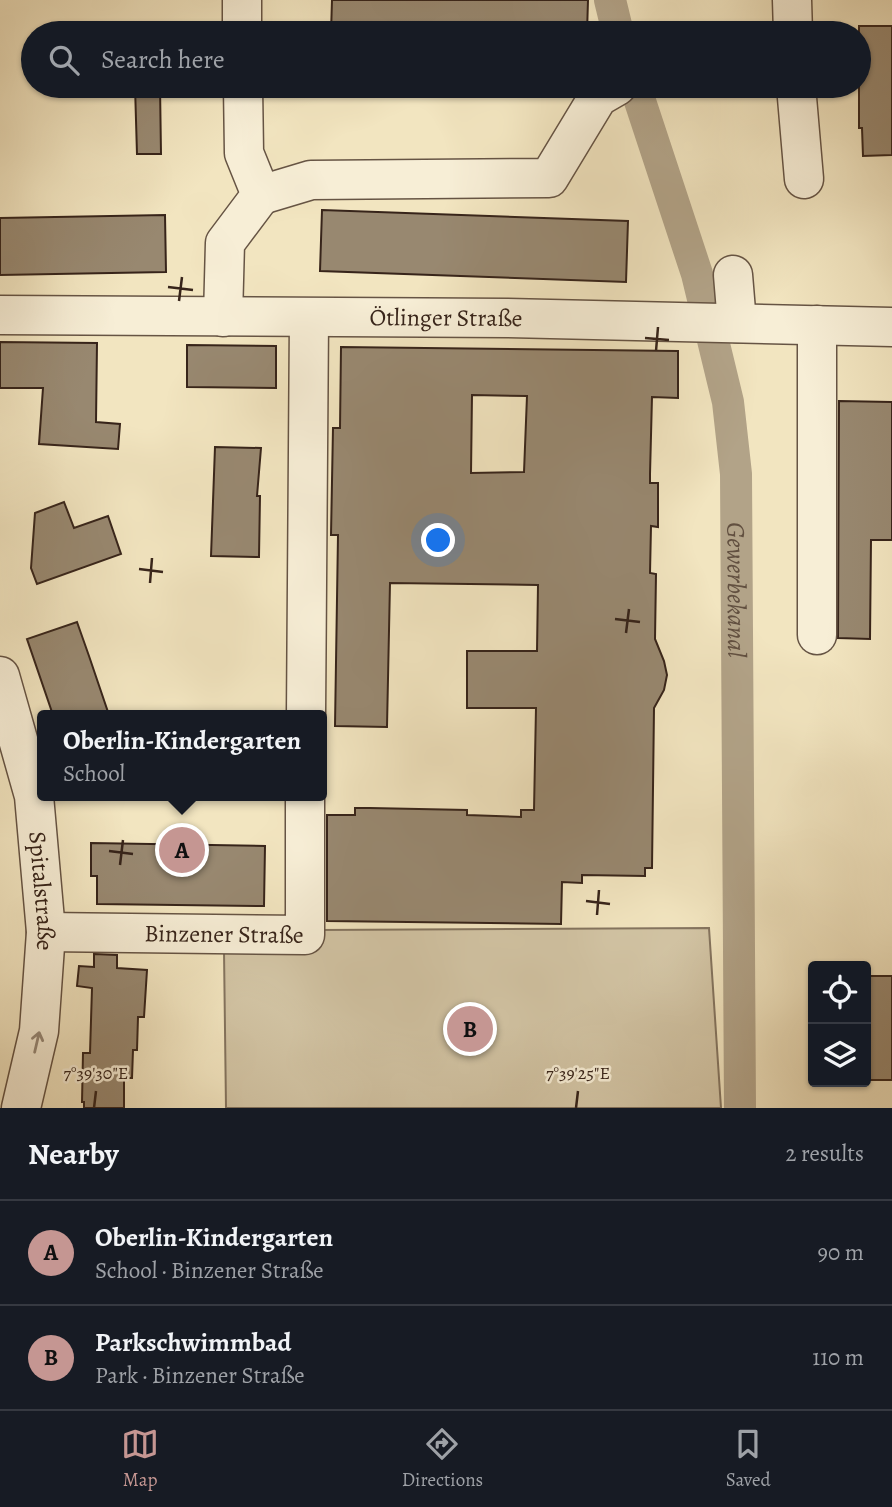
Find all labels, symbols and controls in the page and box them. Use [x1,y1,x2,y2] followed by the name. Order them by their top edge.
[21,21,871,98] search box
[45,41,83,79] icon: search
[101,42,225,77] text: Search here
[369,301,523,334] street label: Ötlinger Straße
[719,522,755,658] water label: Gewerbekanal
[421,523,455,557] your location
[37,710,327,801] popup
[63,723,301,758] text: Oberlin-Kindergarten
[63,758,125,789] text: School
[159,824,205,876] pin: A
[21,830,62,952] street label: Spitalstraße
[144,917,304,951] street label: Binzener Straße
[808,961,871,1087] map controls
[808,961,871,1024] button: locate
[447,1003,493,1055] pin: B
[808,1024,871,1087] button: layers
[30,1031,44,1054] one-way arrow
[64,1061,128,1085] text: 7°39'30"E
[546,1061,610,1085] text: 7°39'25"E
[28,1134,119,1174] text: Nearby
[786,1138,864,1169] text: 2 results
[95,1220,333,1255] text: Oberlin-Kindergarten
[44,1237,58,1268] text: A
[818,1237,864,1268] text: 90 m
[95,1255,324,1286] text: School · Binzener Straße
[95,1325,292,1360] text: Parkschwimmbad
[44,1342,58,1373] text: B
[812,1342,864,1373] text: 110 m
[95,1360,305,1391] text: Park · Binzener Straße
[121,1425,159,1493] tab: Map
[402,1425,483,1493] tab: Directions
[726,1425,771,1493] tab: Saved

